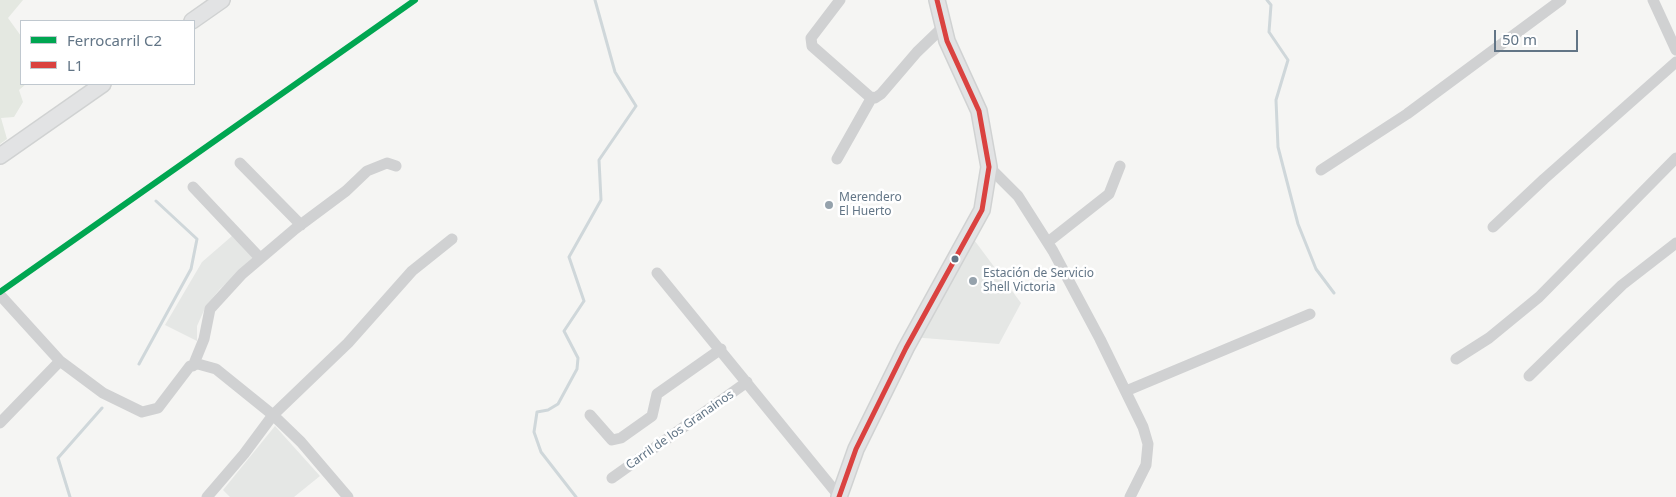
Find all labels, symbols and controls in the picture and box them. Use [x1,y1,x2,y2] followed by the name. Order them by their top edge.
[20,20,195,85] legend
[1496,20,1580,52] scale bar
[1502,29,1537,49] text: 50 m
[67,30,162,50] text: Ferrocarril C2
[67,55,83,75] text: L1
[839,191,902,219] place label: Merendero El Huerto
[823,199,835,211] marker: Merendero El Huerto
[950,254,960,264] unlabelled marker
[983,267,1094,295] place label: Estación de Servicio Shell Victoria
[967,275,979,287] marker: Estación de Servicio Shell Victoria
[623,387,737,473] street label: Carril de los Granainos

